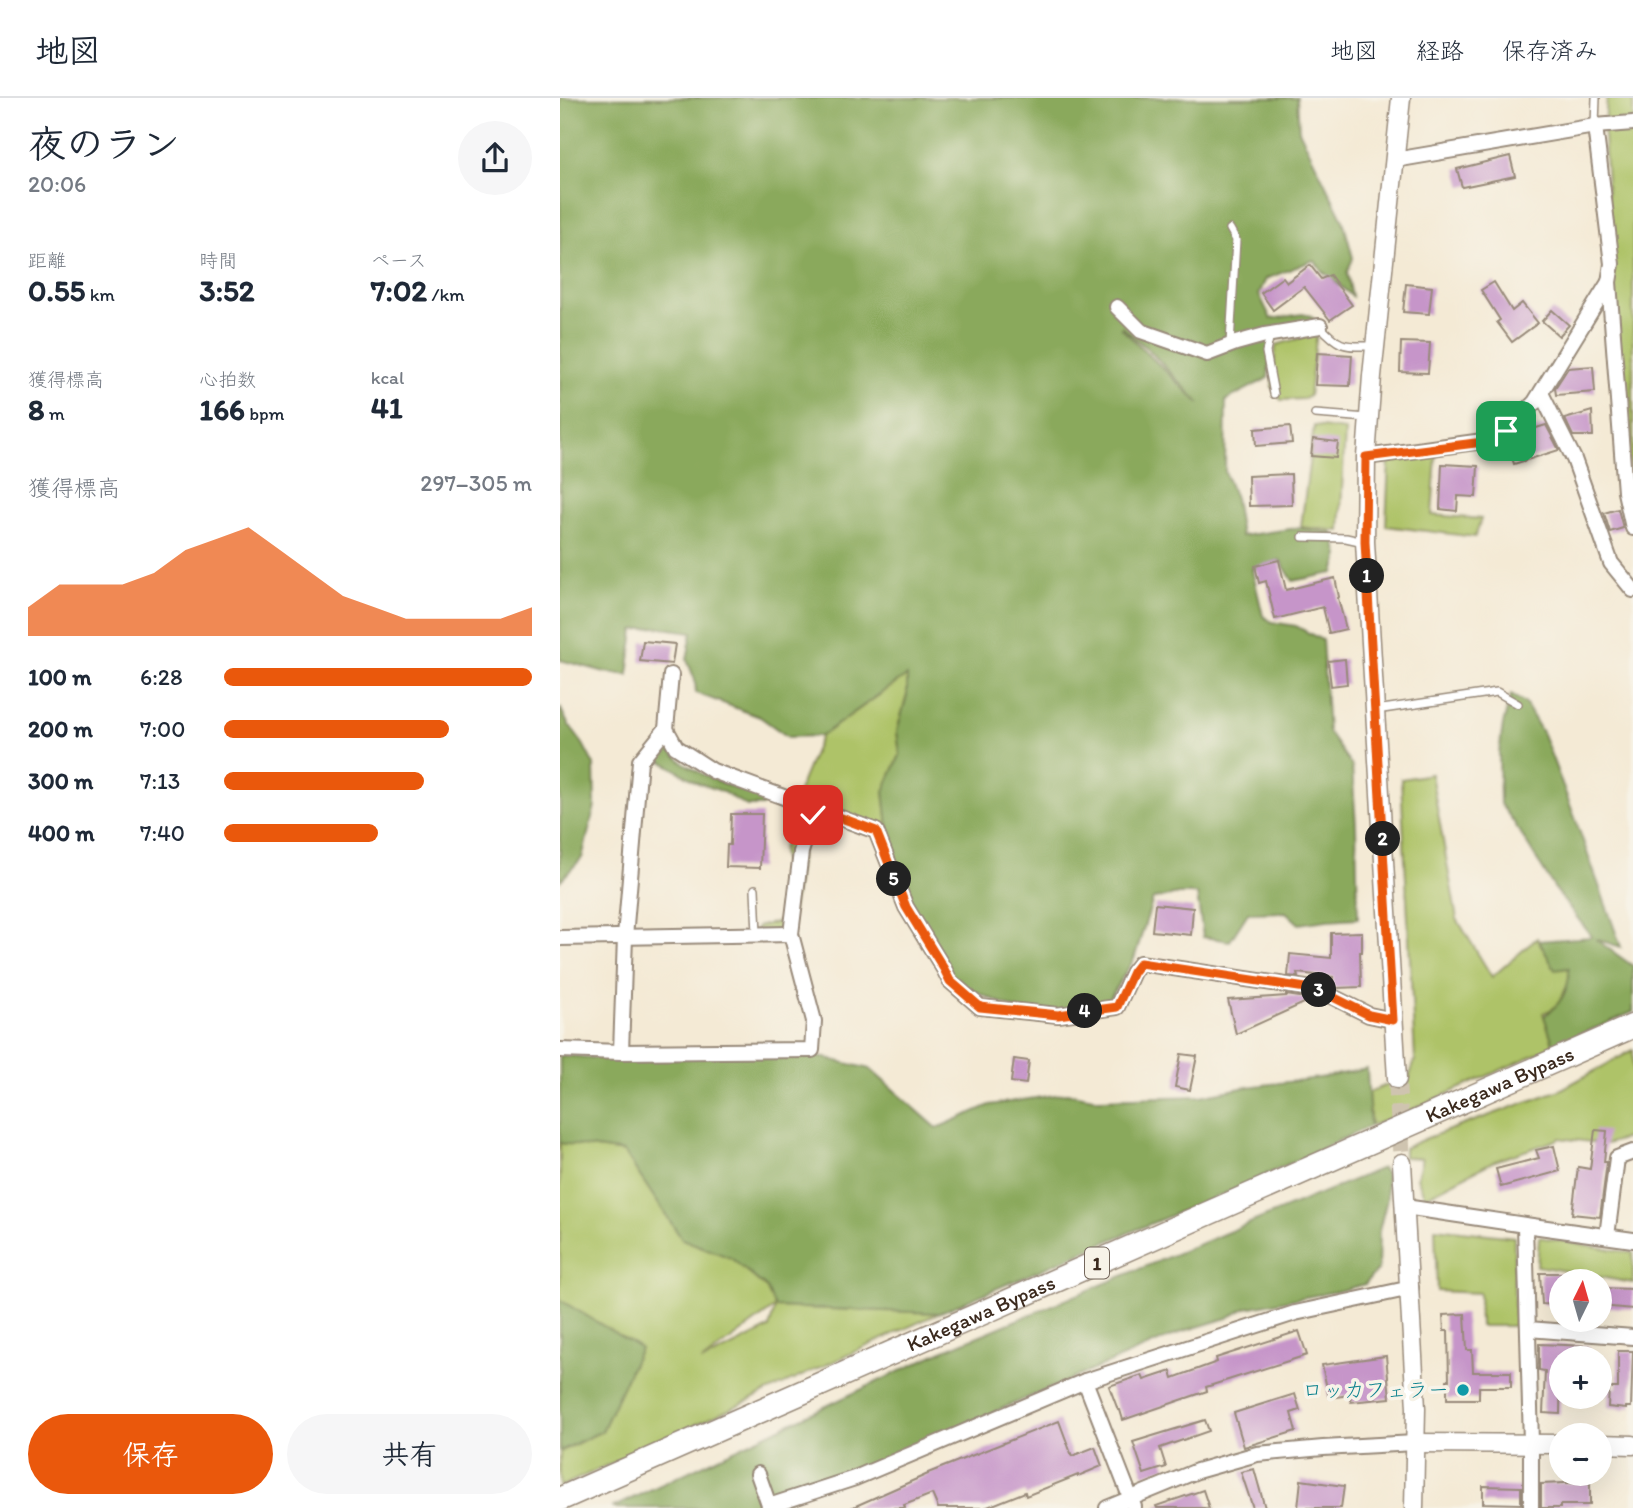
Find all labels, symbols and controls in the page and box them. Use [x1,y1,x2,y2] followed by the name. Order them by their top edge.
[35,31,101,70] text: 地図
[1330,36,1378,65] text: 地図
[1416,36,1464,65] text: 経路
[1502,36,1598,65] text: 保存済み
[28,121,180,167] text: 夜のラン
[458,121,532,195] button: share
[28,170,86,198] text: 20:06
[28,249,66,272] text: 距離
[199,249,237,272] text: 時間
[371,249,427,272] text: ペース
[28,272,85,309] text: 0.55
[199,272,255,309] text: 3:52
[371,272,427,309] text: 7:02
[85,283,115,306] text: km
[427,283,465,306] text: /km
[371,366,404,389] text: kcal
[28,368,104,391] text: 獲得標高
[199,368,256,391] text: 心拍数
[371,389,403,426] text: 41
[28,391,44,428] text: 8
[199,391,245,428] text: 166
[1476,401,1536,461] pin
[44,402,65,425] text: m
[245,402,285,425] text: bpm
[1487,412,1525,450] icon: arrive
[420,469,532,497] text: 297–305 m
[28,474,120,502] text: 獲得標高
[1350,559,1384,594] pin: 1
[1362,564,1371,587] text: 1
[28,663,92,691] text: 100 m
[140,663,183,691] text: 6:28
[28,715,93,743] text: 200 m
[140,715,185,743] text: 7:00
[28,767,93,795] text: 300 m
[140,767,180,795] text: 7:13
[783,785,843,845] pin
[794,796,832,834] icon: check
[28,819,95,847] text: 400 m
[140,819,185,847] text: 7:40
[1366,822,1400,856] pin: 2
[1378,827,1388,850] text: 2
[876,862,912,896] pin: 5
[889,867,898,890] text: 5
[1302,972,1336,1008] pin: 3
[1313,978,1324,1001] text: 3
[1068,993,1102,1028] pin: 4
[1079,999,1090,1022] text: 4
[1421,1041,1578,1128] street label: Kakegawa Bypass
[1085,1247,1109,1278] road number: 1
[903,1269,1059,1357] street label: Kakegawa Bypass
[1549,1269,1612,1332] north arrow
[1549,1269,1612,1486] map controls
[1549,1346,1612,1409] button: +
[1302,1377,1449,1402] place label: ロッカフェラー
[1455,1382,1471,1398] marker: ロッカフェラー
[28,1414,273,1494] button: 保存
[287,1414,532,1494] button: 共有
[1549,1423,1612,1486] button: −

